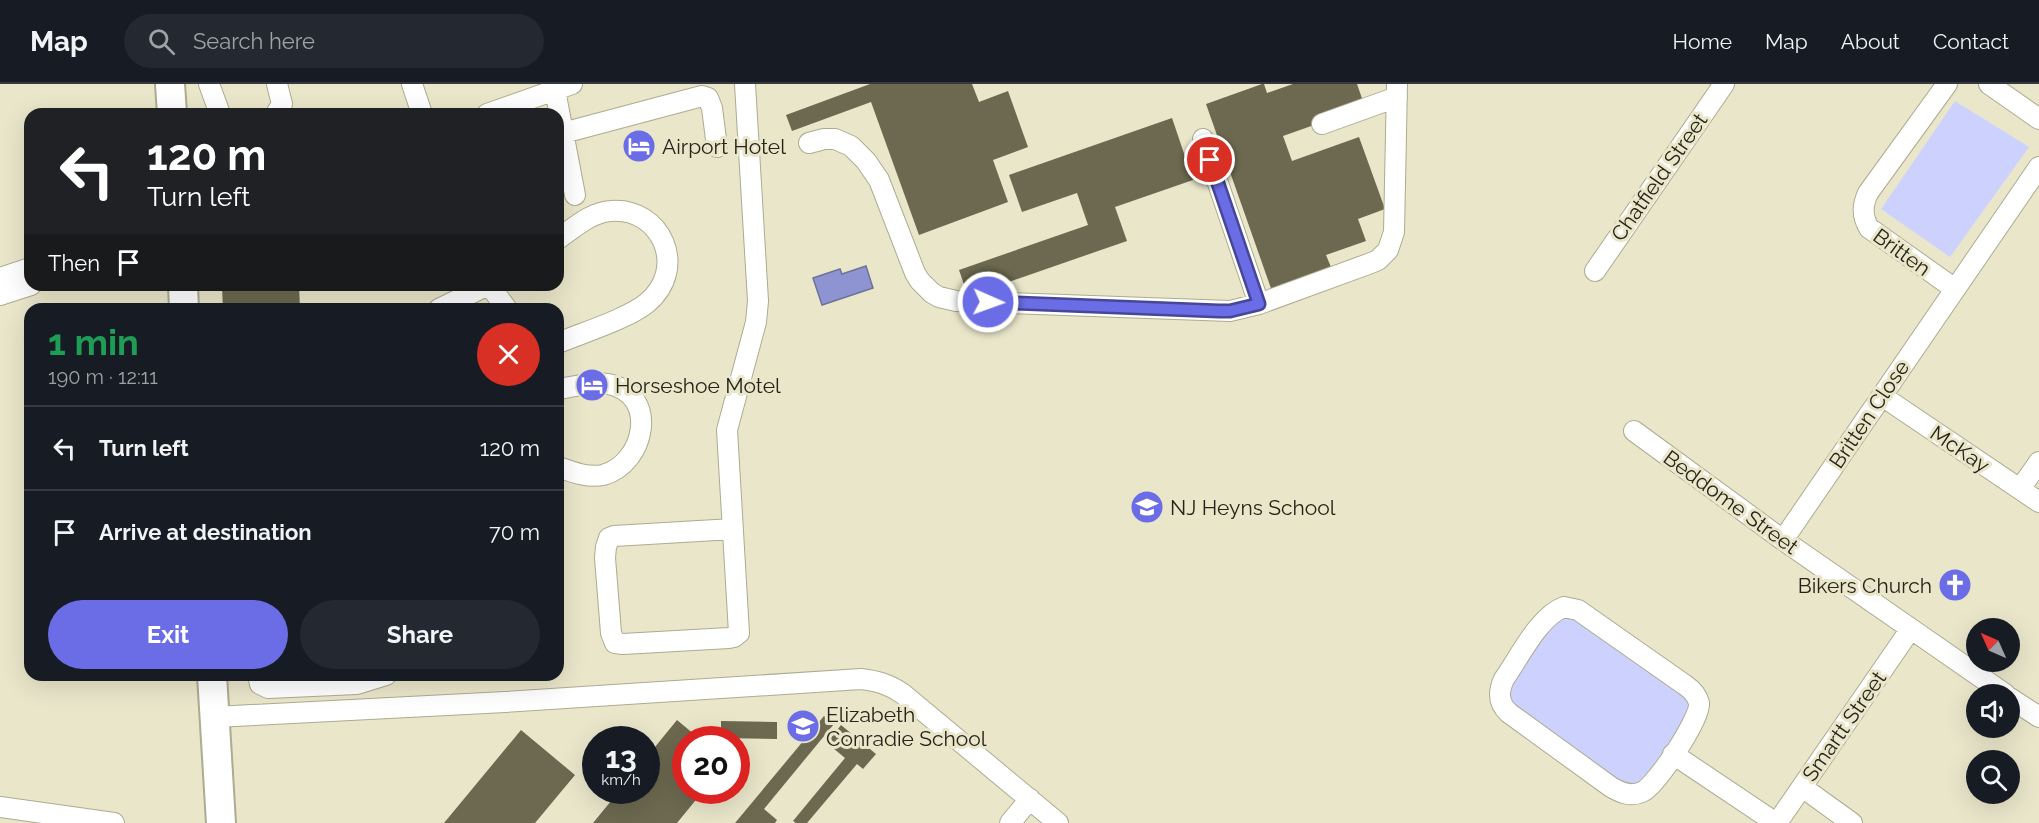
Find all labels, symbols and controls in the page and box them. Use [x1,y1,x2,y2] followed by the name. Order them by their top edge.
[124,14,544,68] search box
[30,25,88,58] text: Map
[145,25,178,58] icon: search
[193,28,315,54] text: Search here
[1673,29,1732,54] text: Home
[1765,29,1808,54] text: Map
[1841,29,1900,54] text: About
[1933,29,2009,54] text: Contact
[1606,108,1712,246] street label: Chatfield Street
[621,128,657,164] hotel icon: Airport Hotel
[147,131,266,180] text: 120 m
[48,132,126,210] icon: left
[662,134,786,159] place label: Airport Hotel
[1184,134,1235,185] pin
[1193,143,1226,176] icon: arrive
[147,181,250,212] text: Turn left
[1869,223,1935,281] street label: Britten
[112,246,145,279] icon: arrive
[48,250,100,276] text: Then
[956,270,1020,334] position arrow
[48,321,139,363] text: 1 min
[477,323,540,386] button: close
[1824,355,1914,473] street label: Britten Close
[48,365,158,389] text: 190 m · 12:11
[574,367,610,403] hotel icon: Horseshoe Motel
[615,373,781,398] place label: Horseshoe Motel
[1926,420,1994,478] street label: McKay
[48,432,81,465] icon: left
[99,435,189,461] text: Turn left
[480,435,540,461] text: 120 m
[1659,445,1803,559] street label: Beddome Street
[1129,489,1165,525] school or university icon: NJ Heyns School
[1170,495,1336,520] place label: NJ Heyns School
[48,516,81,549] icon: arrive
[99,519,312,545] text: Arrive at destination
[489,519,540,545] text: 70 m
[1937,567,1973,603] church icon: Bikers Church
[1798,573,1932,598] place label: Bikers Church
[48,600,288,669] button: Exit
[300,600,540,669] button: Share
[1966,618,2020,672] north arrow
[1966,618,2020,804] map controls
[1797,666,1891,786] street label: Smartt Street
[1966,684,2020,738] button: sound
[826,702,987,751] place label: Elizabeth Conradie School
[785,708,821,744] school or university icon: Elizabeth Conradie School
[672,726,750,804] speed limit sign: 20
[605,740,637,775] text: 13
[1966,750,2020,804] button: search
[601,771,641,789] text: km/h

